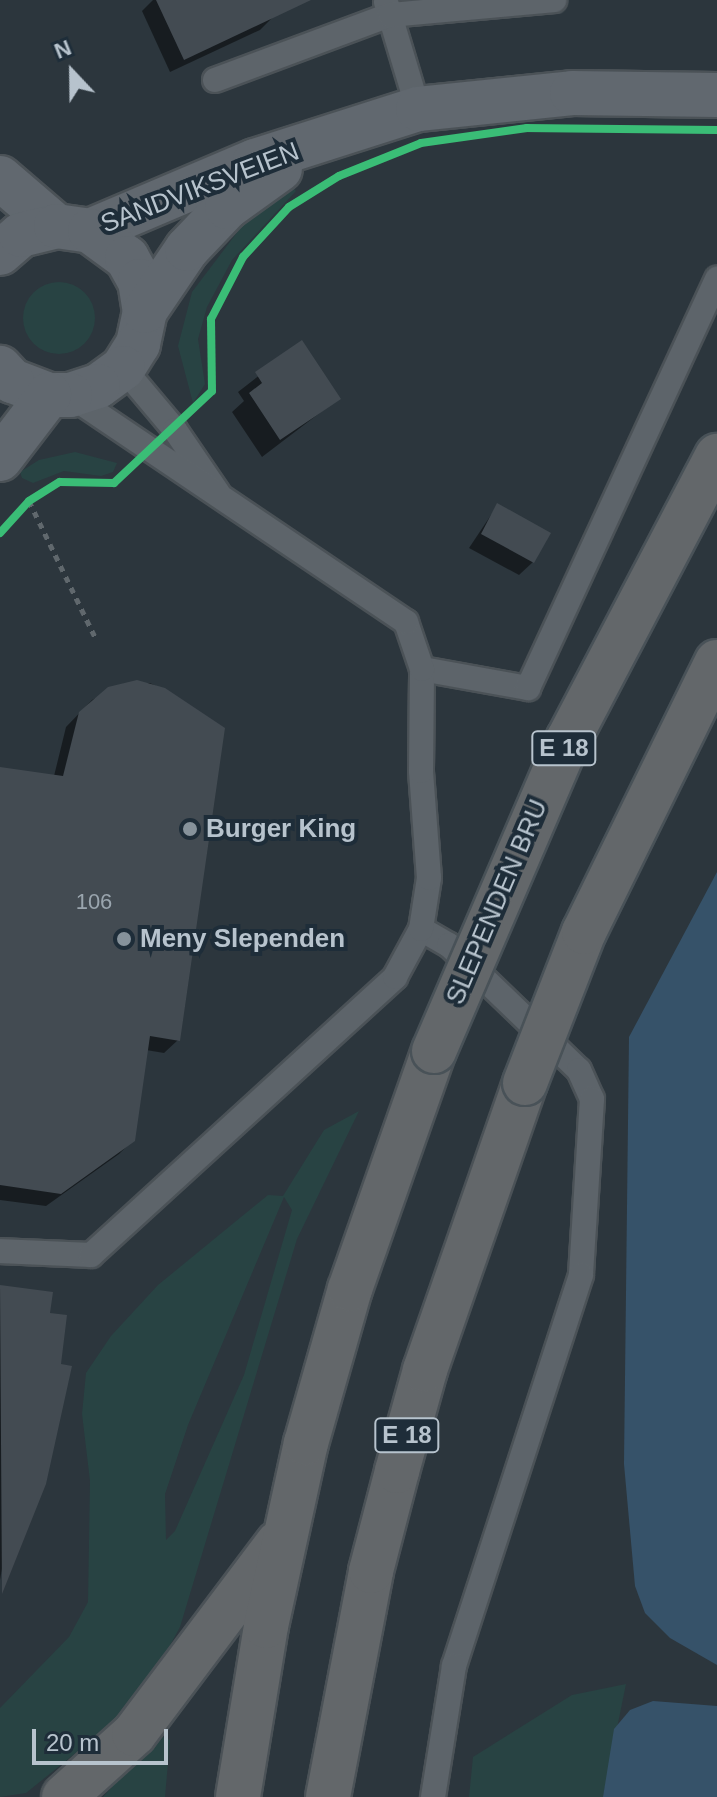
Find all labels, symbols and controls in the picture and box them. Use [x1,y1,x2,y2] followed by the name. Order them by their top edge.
[32,32,112,112] north arrow
[51,35,75,64] text: N
[97,136,303,240] street label: SANDVIKSVEIEN
[530,728,598,768] road number: E 18
[440,795,554,1009] street label: SLEPENDEN BRU
[206,813,356,845] place label: Burger King
[181,820,199,838] marker: Burger King
[76,889,112,915] house number: 106
[140,923,345,955] place label: Meny Slependen
[115,930,133,948] marker: Meny Slependen
[373,1415,441,1455] road number: E 18
[36,1713,172,1763] scale bar
[46,1729,99,1756] text: 20 m

